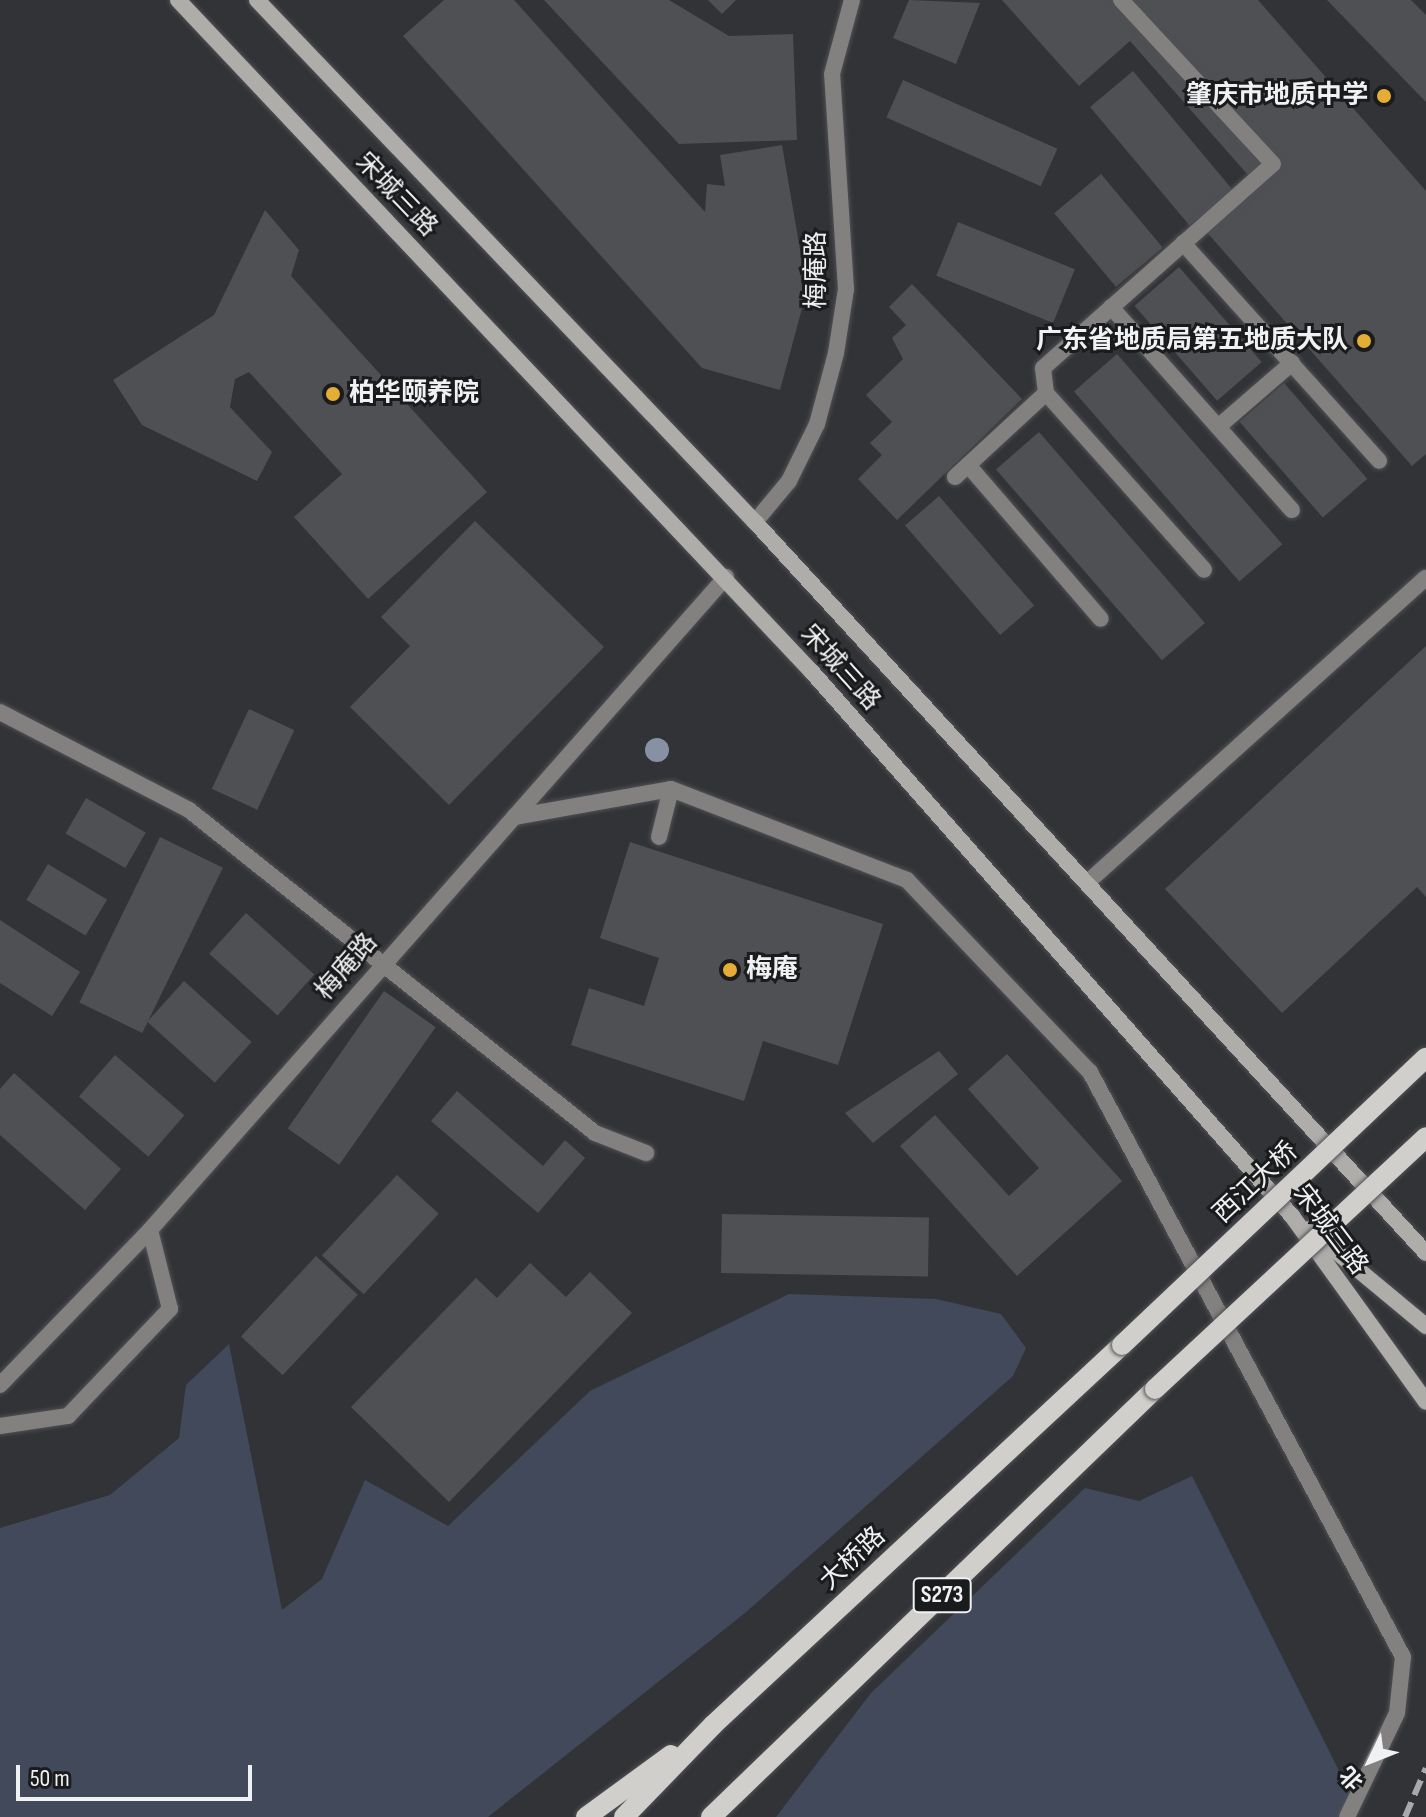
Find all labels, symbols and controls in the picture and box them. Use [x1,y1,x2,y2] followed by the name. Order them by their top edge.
[1186,80,1368,112] place label: 肇庆市地质中学
[1375,87,1393,105] marker: 肇庆市地质中学
[349,147,443,243] street label: 宋城三路
[801,231,833,309] street label: 梅庵路
[1036,325,1348,357] place label: 广东省地质局第五地质大队
[1355,332,1373,350] marker: 广东省地质局第五地质大队
[349,378,479,410] place label: 柏华颐养院
[324,385,342,403] marker: 柏华颐养院
[794,619,886,717] street label: 宋城三路
[310,927,384,1007] street label: 梅庵路
[746,954,798,986] place label: 梅庵
[721,961,739,979] marker: 梅庵
[1207,1136,1305,1230] street label: 西江大桥
[1286,1179,1374,1281] street label: 宋城三路
[814,1521,892,1597] street label: 大桥路
[912,1575,972,1615] road number: S273
[1330,1721,1410,1801] north arrow
[20,1749,256,1799] scale bar
[1335,1760,1369,1795] text: 北
[30,1764,70,1793] text: 50 m

